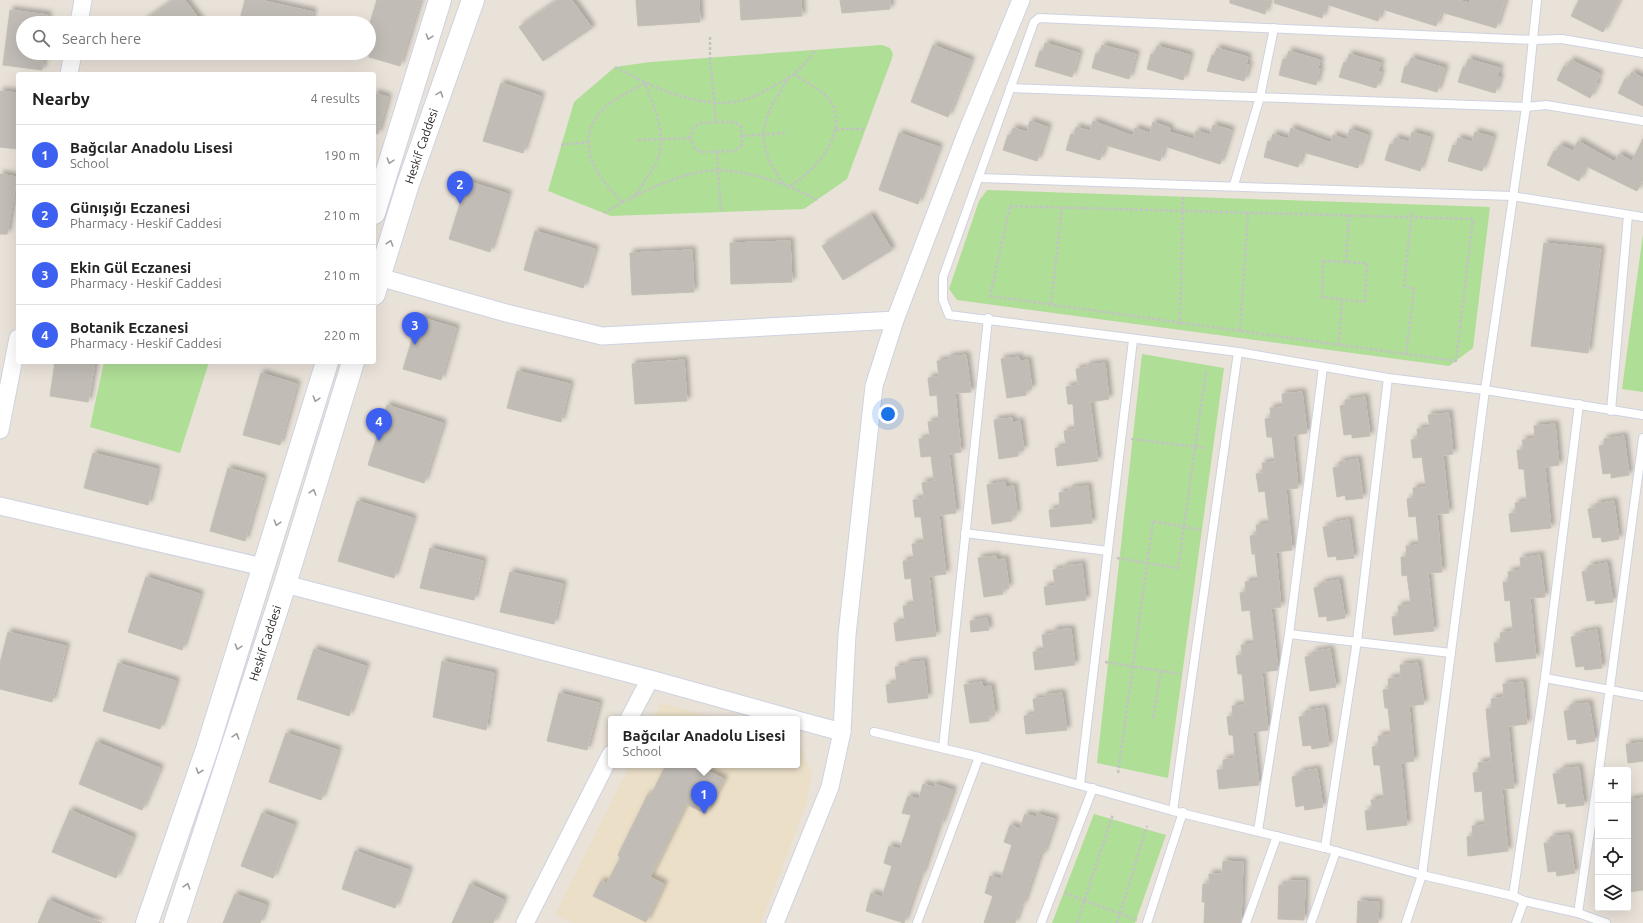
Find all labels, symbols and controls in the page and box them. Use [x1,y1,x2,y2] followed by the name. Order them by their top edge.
[16,16,376,60] search box
[30,27,52,49] icon: search
[62,30,141,47] text: Search here
[425,34,434,41] one-way arrow
[32,89,90,108] text: Nearby
[435,90,444,97] one-way arrow
[310,91,360,105] text: 4 results
[402,107,440,185] street label: Heskif Caddesi
[70,139,233,156] text: Bağcılar Anadolu Lisesi
[41,148,49,162] text: 1
[324,148,360,162] text: 190 m
[70,156,109,170] text: School
[386,158,395,165] one-way arrow
[447,171,473,204] pin: 2
[70,199,190,216] text: Günışığı Eczanesi
[41,208,49,222] text: 2
[324,208,360,222] text: 210 m
[70,216,222,230] text: Pharmacy · Heskif Caddesi
[385,240,394,247] one-way arrow
[70,259,191,276] text: Ekin Gül Eczanesi
[41,268,49,282] text: 3
[324,268,360,282] text: 210 m
[70,276,222,290] text: Pharmacy · Heskif Caddesi
[402,312,428,345] pin: 3
[70,319,188,336] text: Botanik Eczanesi
[41,328,49,342] text: 4
[324,328,360,342] text: 220 m
[70,336,222,350] text: Pharmacy · Heskif Caddesi
[312,396,321,403] one-way arrow
[878,404,898,424] your location
[366,408,392,441] pin: 4
[308,488,317,495] one-way arrow
[273,520,282,527] one-way arrow
[247,603,283,682] street label: Heskif Caddesi
[235,644,243,651] one-way arrow
[608,716,800,768] popup
[623,727,785,744] text: Bağcılar Anadolu Lisesi
[231,732,239,739] one-way arrow
[623,744,662,758] text: School
[1595,767,1631,911] map controls
[1595,767,1631,803] button: +
[196,768,204,775] one-way arrow
[691,781,717,814] pin: 1
[1595,803,1631,839] button: −
[1595,839,1631,875] button: locate
[1595,875,1631,911] button: layers
[182,883,191,890] one-way arrow

